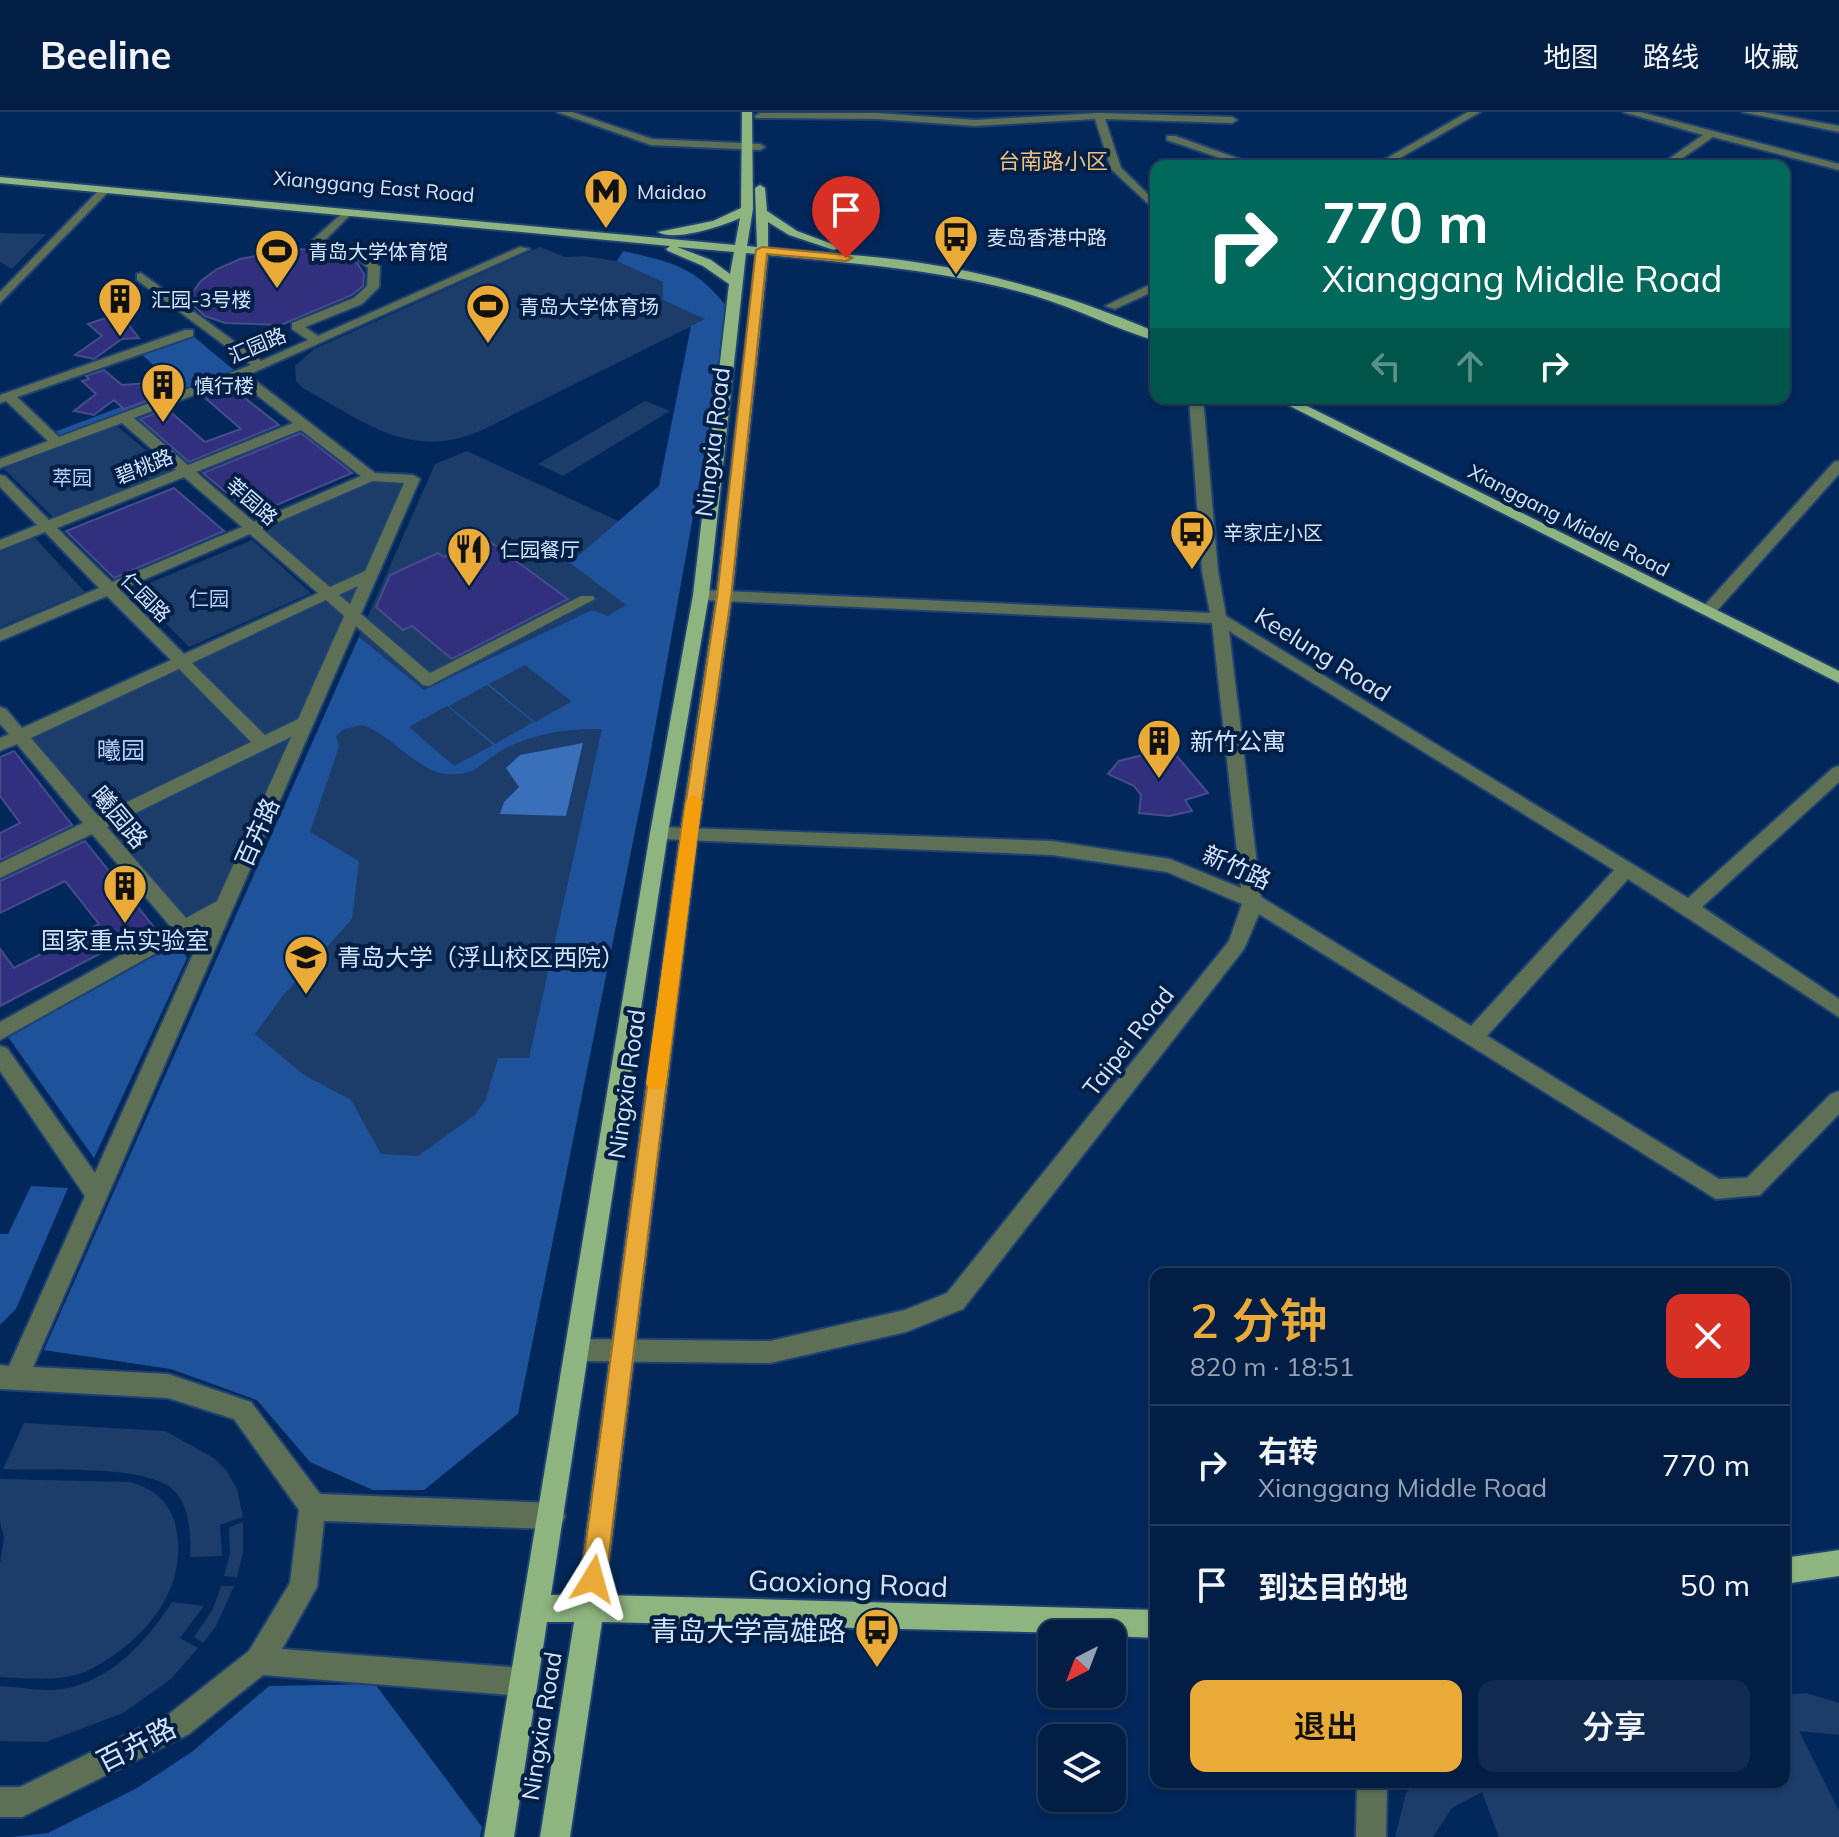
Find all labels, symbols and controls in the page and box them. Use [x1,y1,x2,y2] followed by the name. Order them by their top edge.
[40,31,171,79] text: Beeline
[1543,39,1599,74] text: 地图
[1643,39,1699,74] text: 路线
[1743,39,1799,74] text: 收藏
[998,147,1108,175] district label: 台南路小区
[273,165,475,207] street label: Xianggang East Road
[582,167,630,230] metro station icon: Maidao
[812,176,880,258] pin
[637,179,706,204] place label: Maidao
[1322,187,1489,257] text: 770 m
[824,188,868,232] icon: arrive
[1190,192,1294,296] icon: right
[932,213,980,276] bus stop icon: 麦岛香港中路
[987,225,1107,250] place label: 麦岛香港中路
[253,227,301,290] sports icon: 青岛大学体育馆
[308,239,448,264] place label: 青岛大学体育馆
[1322,256,1722,301] text: Xianggang Middle Road
[96,275,144,338] building icon: 汇园-3号楼
[464,282,512,345] sports icon: 青岛大学体育场
[151,287,252,312] place label: 汇园-3号楼
[519,294,659,319] place label: 青岛大学体育场
[225,322,289,368] street label: 汇园路
[1364,344,1408,388] icon: left
[1448,344,1492,388] icon: ahead
[1532,344,1576,388] icon: right
[139,361,187,424] building icon: 慎行楼
[688,366,736,518] street label: Ningxia Road
[194,373,254,398] place label: 慎行楼
[112,443,176,489] street label: 碧桃路
[1464,458,1674,582] street label: Xianggang Middle Road
[52,465,92,490] park label: 萃园
[221,472,283,530] street label: 莘园路
[1168,508,1216,571] bus stop icon: 辛家庄小区
[1223,520,1323,545] place label: 辛家庄小区
[445,525,493,588] restaurant icon: 仁园餐厅
[500,537,580,562] place label: 仁园餐厅
[116,567,176,627] street label: 仁园路
[189,586,229,611] park label: 仁园
[1250,600,1396,708] street label: Keelung Road
[1135,717,1183,780] building icon: 新竹公寓
[1190,726,1286,756] place label: 新竹公寓
[97,735,145,765] park label: 曦园
[85,780,155,854] street label: 曦园路
[229,793,285,871] street label: 百卉路
[1198,839,1276,895] street label: 新竹路
[101,862,149,925] building icon: 国家重点实验室
[41,925,209,955] place label: 国家重点实验室
[282,933,330,996] school or university icon: 青岛大学（浮山校区西院）
[337,942,625,972] place label: 青岛大学（浮山校区西院）
[1076,980,1180,1102] street label: Taipei Road
[601,1008,651,1160] street label: Ningxia Road
[1190,1290,1328,1350] text: 2 分钟
[1666,1294,1750,1378] button: close
[1190,1350,1354,1383] text: 820 m · 18:51
[1258,1432,1318,1470] text: 右转
[1190,1443,1234,1487] icon: right
[1662,1446,1750,1484] text: 770 m
[1258,1471,1547,1504] text: Xianggang Middle Road
[551,1537,635,1621] position arrow
[748,1562,948,1604] street label: Gaoxiong Road
[1190,1563,1234,1607] icon: arrive
[1680,1566,1750,1604] text: 50 m
[1258,1568,1408,1606] text: 到达目的地
[853,1606,901,1669] bus stop icon: 青岛大学高雄路
[650,1613,846,1648] place label: 青岛大学高雄路
[1038,1620,1126,1708] north arrow
[1038,1620,1126,1812] map controls
[514,1649,568,1803] street label: Ningxia Road
[1190,1680,1462,1772] button: 退出
[1478,1680,1750,1772] button: 分享
[91,1709,181,1779] street label: 百卉路
[1038,1724,1126,1812] button: layers

